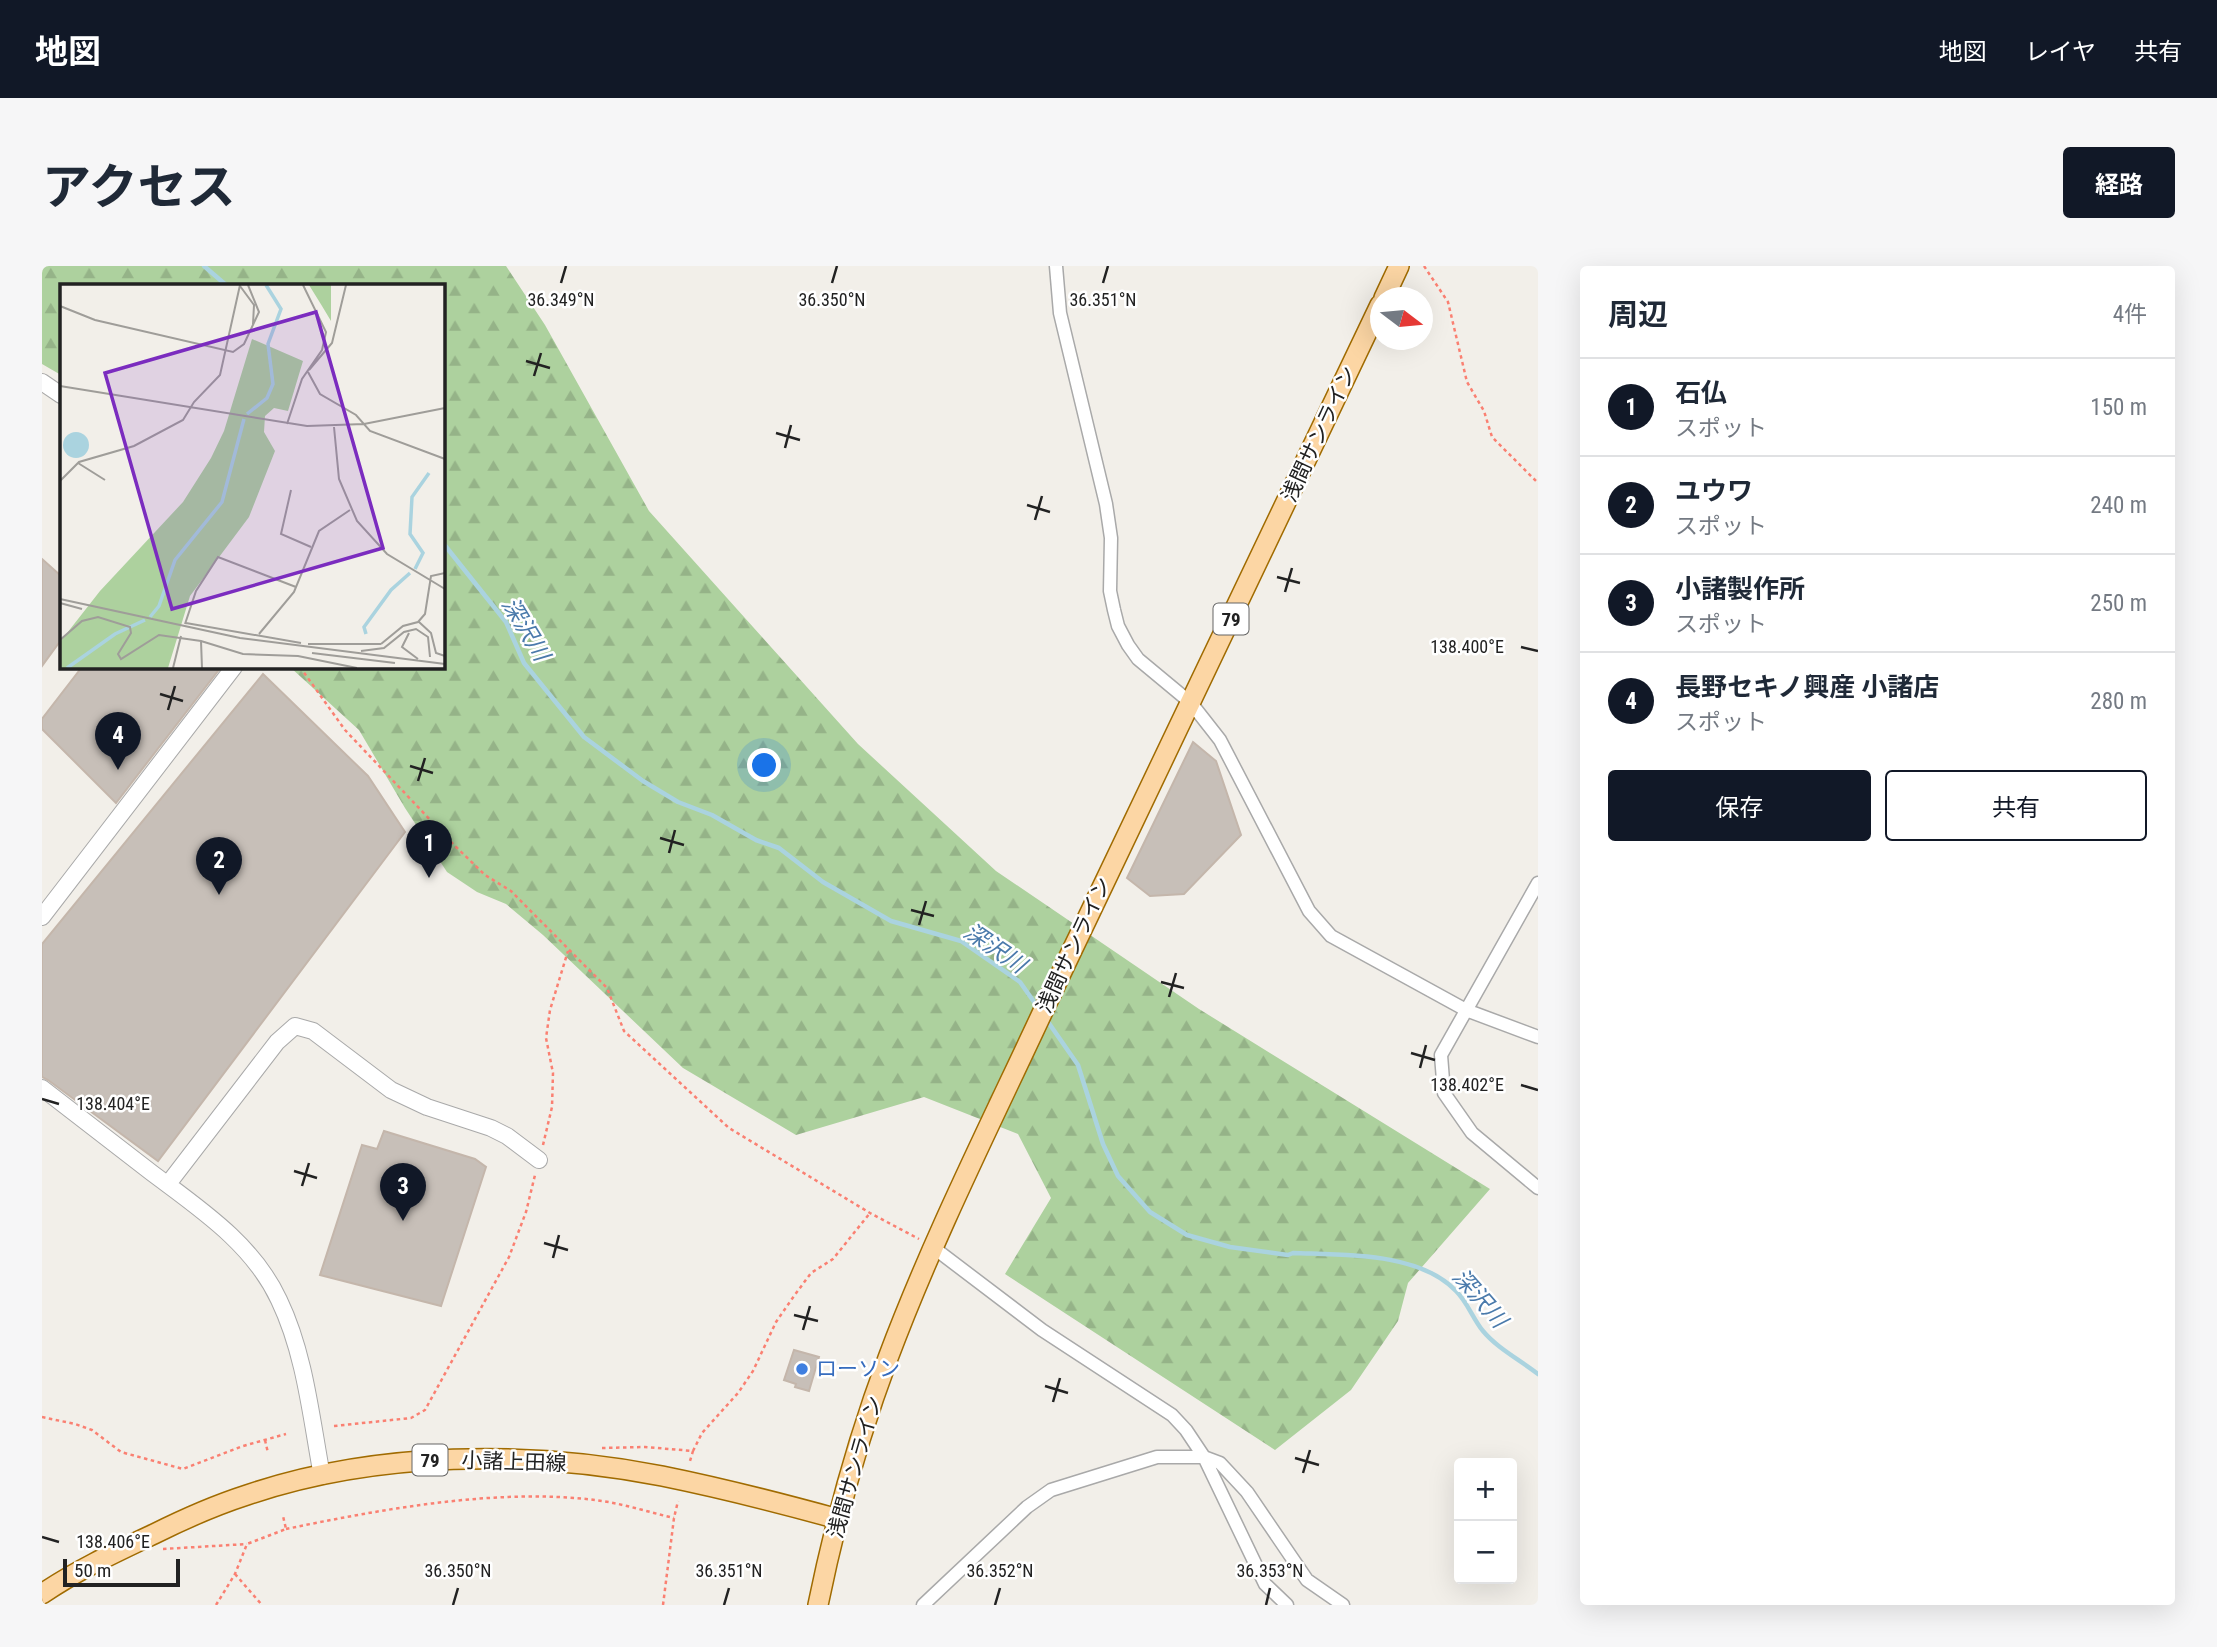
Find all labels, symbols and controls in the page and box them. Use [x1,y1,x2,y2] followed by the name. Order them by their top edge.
[35,32,101,71] text: 地図
[1939,38,1987,66] text: 地図
[2025,38,2096,66] text: レイヤ
[2134,38,2182,66] text: 共有
[2063,147,2175,218] button: 経路
[42,159,236,216] text: アクセス
[60,284,444,668] inset map
[1370,287,1433,350] north arrow
[527,289,595,310] text: 36.349°N
[798,289,866,310] text: 36.350°N
[1069,289,1137,310] text: 36.351°N
[1608,297,1668,332] text: 周辺
[2113,301,2147,328] text: 4件
[1277,362,1361,506] street label: 浅間サンライン
[1675,378,1727,408] text: 石仏
[1625,394,1637,421] text: 1
[2090,394,2147,421] text: 150 m
[1675,415,1767,442] text: スポット
[1675,476,1753,506] text: ユウワ
[1625,492,1637,519] text: 2
[2090,492,2147,519] text: 240 m
[1675,513,1767,540] text: スポット
[1675,574,1805,604] text: 小諸製作所
[1625,590,1637,617] text: 3
[2090,590,2147,617] text: 250 m
[496,593,556,668] water label: 深沢川
[1214,604,1248,634] road number: 79
[1675,611,1767,638] text: スポット
[1430,636,1504,657] text: 138.400°E
[1675,672,1939,702] text: 長野セキノ興産 小諸店
[1625,688,1637,715] text: 4
[2090,688,2147,715] text: 280 m
[1675,709,1767,736] text: スポット
[95,712,141,770] pin: 4
[747,748,781,782] your location
[1608,770,1871,841] button: 保存
[1885,770,2147,841] button: 共有
[406,820,452,878] pin: 1
[196,837,242,895] pin: 2
[1032,873,1116,1017] street label: 浅間サンライン
[959,918,1033,981] water label: 深沢川
[1430,1074,1504,1095] text: 138.402°E
[76,1093,150,1114] text: 138.404°E
[380,1163,426,1221] pin: 3
[1447,1263,1514,1335] water label: 深沢川
[816,1357,900,1381] place label: ローソン
[794,1361,810,1377] marker: ローソン
[823,1393,887,1541] street label: 浅間サンライン
[412,1444,448,1476] road number: 79
[461,1448,567,1476] street label: 小諸上田線
[1454,1458,1517,1584] map controls
[1454,1458,1517,1521] button: +
[1454,1521,1517,1584] button: −
[76,1531,150,1552] text: 138.406°E
[63,1556,180,1588] scale bar
[74,1559,111,1582] text: 50 m
[424,1560,492,1581] text: 36.350°N
[695,1560,763,1581] text: 36.351°N
[966,1560,1034,1581] text: 36.352°N
[1236,1560,1304,1581] text: 36.353°N

